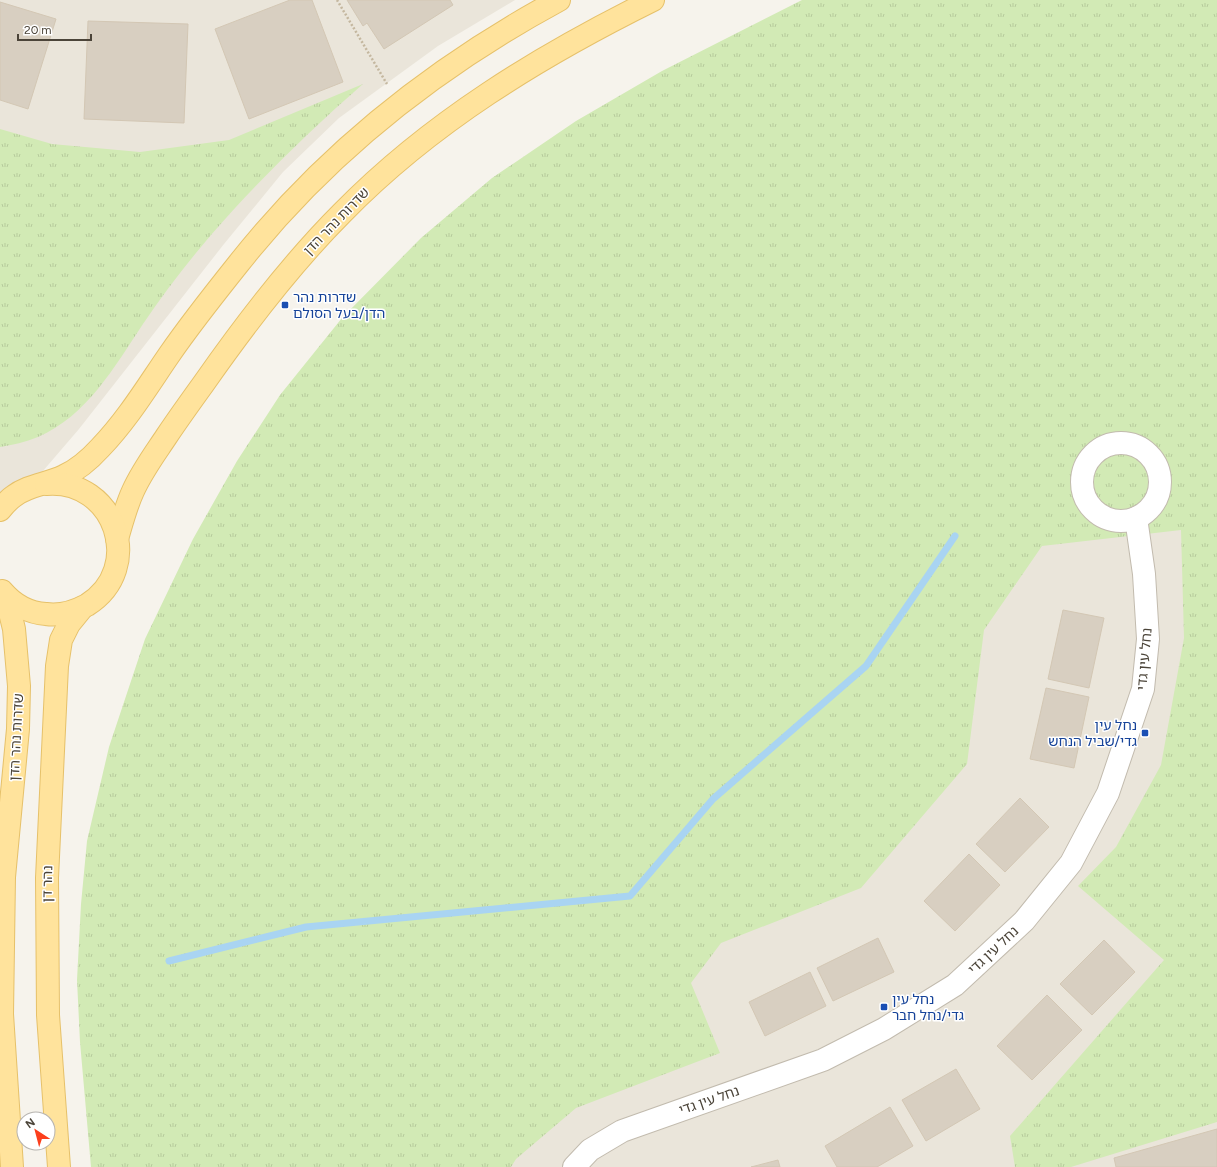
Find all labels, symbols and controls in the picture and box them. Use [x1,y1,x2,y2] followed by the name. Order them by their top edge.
[18,16,91,42] scale bar
[24,23,52,37] text: 20 m
[300,184,373,259] street label: שדרות נהר הדן
[293,289,385,322] place label: שדרות נהר הדן/בעל הסולם
[280,300,290,310] marker: שדרות נהר הדן/בעל הסולם
[1133,627,1156,691] street label: נחל עין גדי
[6,693,27,781] street label: שדרות נהר הדן
[1048,717,1137,750] place label: נחל עין גדי/שביל הנחש
[1140,728,1150,738] marker: נחל עין גדי/שביל הנחש
[39,865,56,903] street label: נהר דן
[965,923,1022,978] street label: נחל עין גדי
[892,991,964,1024] place label: נחל עין גדי/נחל חבר
[879,1002,889,1012] marker: נחל עין גדי/נחל חבר
[677,1082,742,1119] street label: נחל עין גדי
[16,1111,56,1151] north arrow
[23,1116,38,1131] text: N

